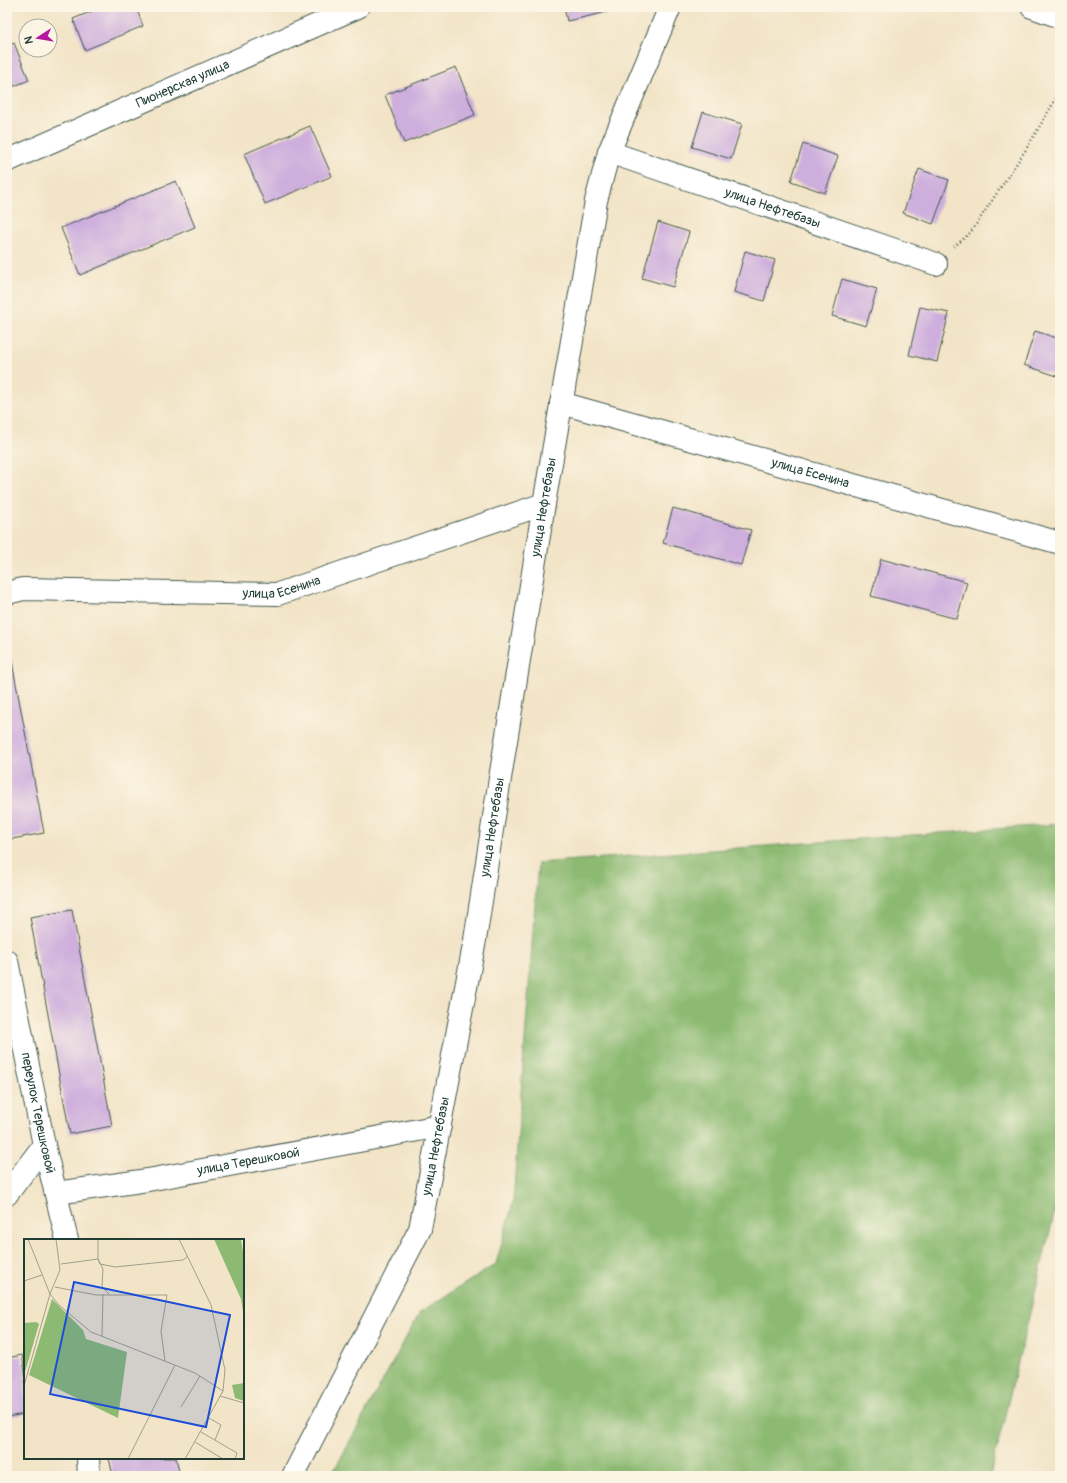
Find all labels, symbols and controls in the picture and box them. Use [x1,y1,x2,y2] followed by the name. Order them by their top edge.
[18,18,58,58] north arrow
[21,34,36,45] text: N
[134,56,232,111] street label: Пионерская улица
[722,184,823,232] street label: улица Нефтебазы
[769,454,851,491] street label: улица Есенина
[527,457,560,559] street label: улица Нефтебазы
[241,572,323,602] street label: улица Есенина
[477,777,508,879] street label: улица Нефтебазы
[18,1051,59,1175] street label: переулок Терешковой
[418,1096,453,1198] street label: улица Нефтебазы
[195,1144,301,1179] street label: улица Терешковой
[24,1239,244,1459] inset map

